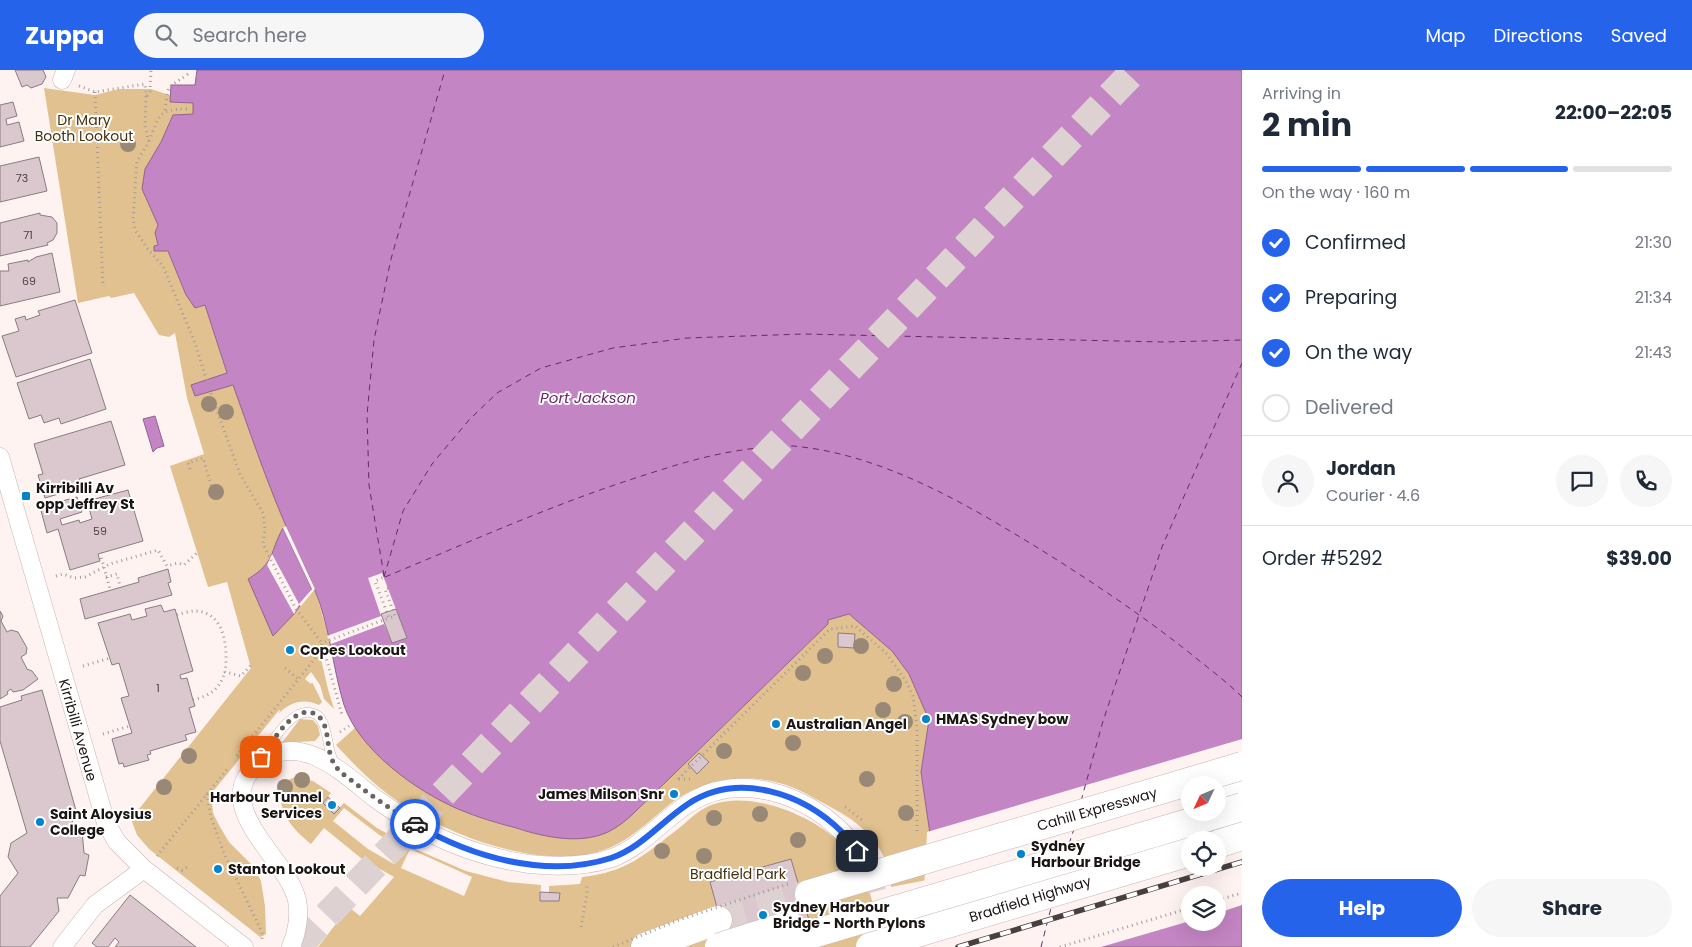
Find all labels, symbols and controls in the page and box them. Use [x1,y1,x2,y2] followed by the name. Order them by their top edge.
[134,13,484,58] search box
[25,19,104,52] text: Zuppa
[152,21,180,49] icon: search
[192,22,307,49] text: Search here
[1426,23,1465,48] text: Map
[1493,23,1583,48] text: Directions
[1611,23,1667,48] text: Saved
[1262,82,1341,105] text: Arriving in
[1555,99,1672,126] text: 22:00–22:05
[1262,102,1352,147] text: 2 min
[35,110,133,146] park label: Dr Mary Booth Lookout
[16,170,28,186] house number: 73
[1262,181,1410,204] text: On the way · 160 m
[23,227,33,243] house number: 71
[1262,229,1290,257] icon: check
[1305,229,1406,256] text: Confirmed
[1635,231,1672,254] text: 21:30
[22,273,36,289] house number: 69
[1262,284,1290,312] icon: check
[1305,284,1397,311] text: Preparing
[1635,286,1672,309] text: 21:34
[1262,339,1290,367] icon: check
[1305,339,1412,366] text: On the way
[1635,341,1672,364] text: 21:43
[540,387,636,408] water label: Port Jackson
[1305,394,1394,421] text: Delivered
[1262,455,1314,507] button: person
[1326,455,1396,482] text: Jordan
[1556,455,1608,507] button: chat
[1620,455,1672,507] button: phone
[36,478,135,514] place label: Kirribilli Av opp Jeffrey St
[1326,484,1420,507] text: Courier · 4.6
[20,490,32,502] marker: Kirribilli Av opp Jeffrey St
[93,523,107,539] house number: 59
[1262,545,1383,572] text: Order #5292
[1606,545,1672,572] text: $39.00
[300,640,406,660] place label: Copes Lookout
[284,644,296,656] marker: Copes Lookout
[54,677,102,784] street label: Kirribilli Avenue
[156,680,160,696] house number: 1
[936,709,1069,729] place label: HMAS Sydney bow
[920,713,932,725] marker: HMAS Sydney bow
[786,714,907,734] place label: Australian Angel
[770,718,782,730] marker: Australian Angel
[240,736,282,778] pin
[247,743,275,771] icon: bag
[1181,776,1226,821] north arrow
[1181,776,1226,931] map controls
[1035,782,1159,836] street label: Cahill Expressway
[538,784,664,804] place label: James Milson Snr
[210,787,322,823] place label: Harbour Tunnel Services
[668,788,680,800] marker: James Milson Snr
[326,799,338,811] marker: Harbour Tunnel Services
[390,799,440,849] courier
[50,804,152,840] place label: Saint Aloysius College
[401,810,429,838] icon: car
[34,816,46,828] marker: Saint Aloysius College
[836,830,878,872] pin
[1181,831,1226,876] button: locate
[1031,836,1141,872] place label: Sydney Harbour Bridge
[843,837,871,865] icon: home
[1015,848,1027,860] marker: Sydney Harbour Bridge
[228,859,346,879] place label: Stanton Lookout
[212,863,224,875] marker: Stanton Lookout
[690,864,787,884] park label: Bradfield Park
[967,871,1094,927] street label: Bradfield Highway
[1262,879,1462,937] button: Help
[1472,879,1672,937] button: Share
[1181,886,1226,931] button: layers
[773,897,926,933] place label: Sydney Harbour Bridge - North Pylons
[757,909,769,921] marker: Sydney Harbour Bridge - North Pylons

